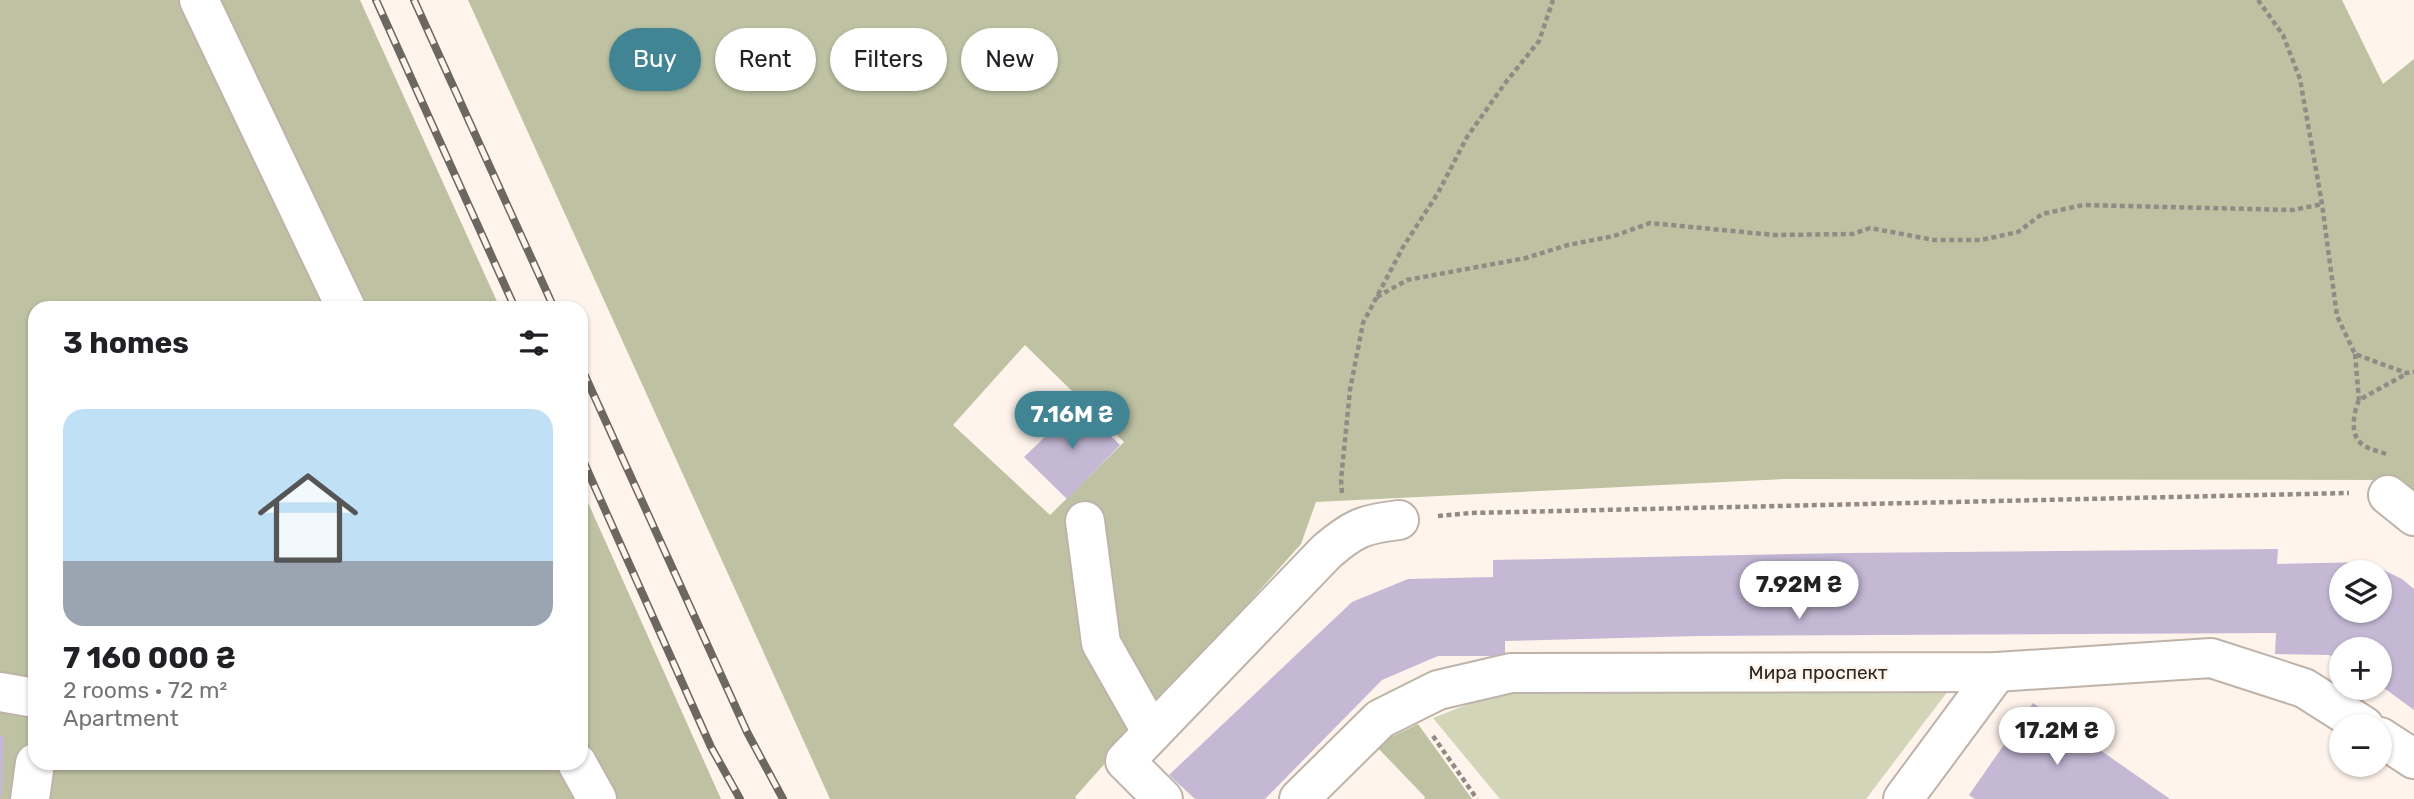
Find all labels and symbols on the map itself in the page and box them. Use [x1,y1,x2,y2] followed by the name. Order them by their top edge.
[1007,392,1137,451] pin: 7.16M ₴
[1734,562,1864,621] pin: 7.92M ₴
[1749,661,1888,684] street label: Мира проспект
[1992,708,2122,767] pin: 17.2M ₴

